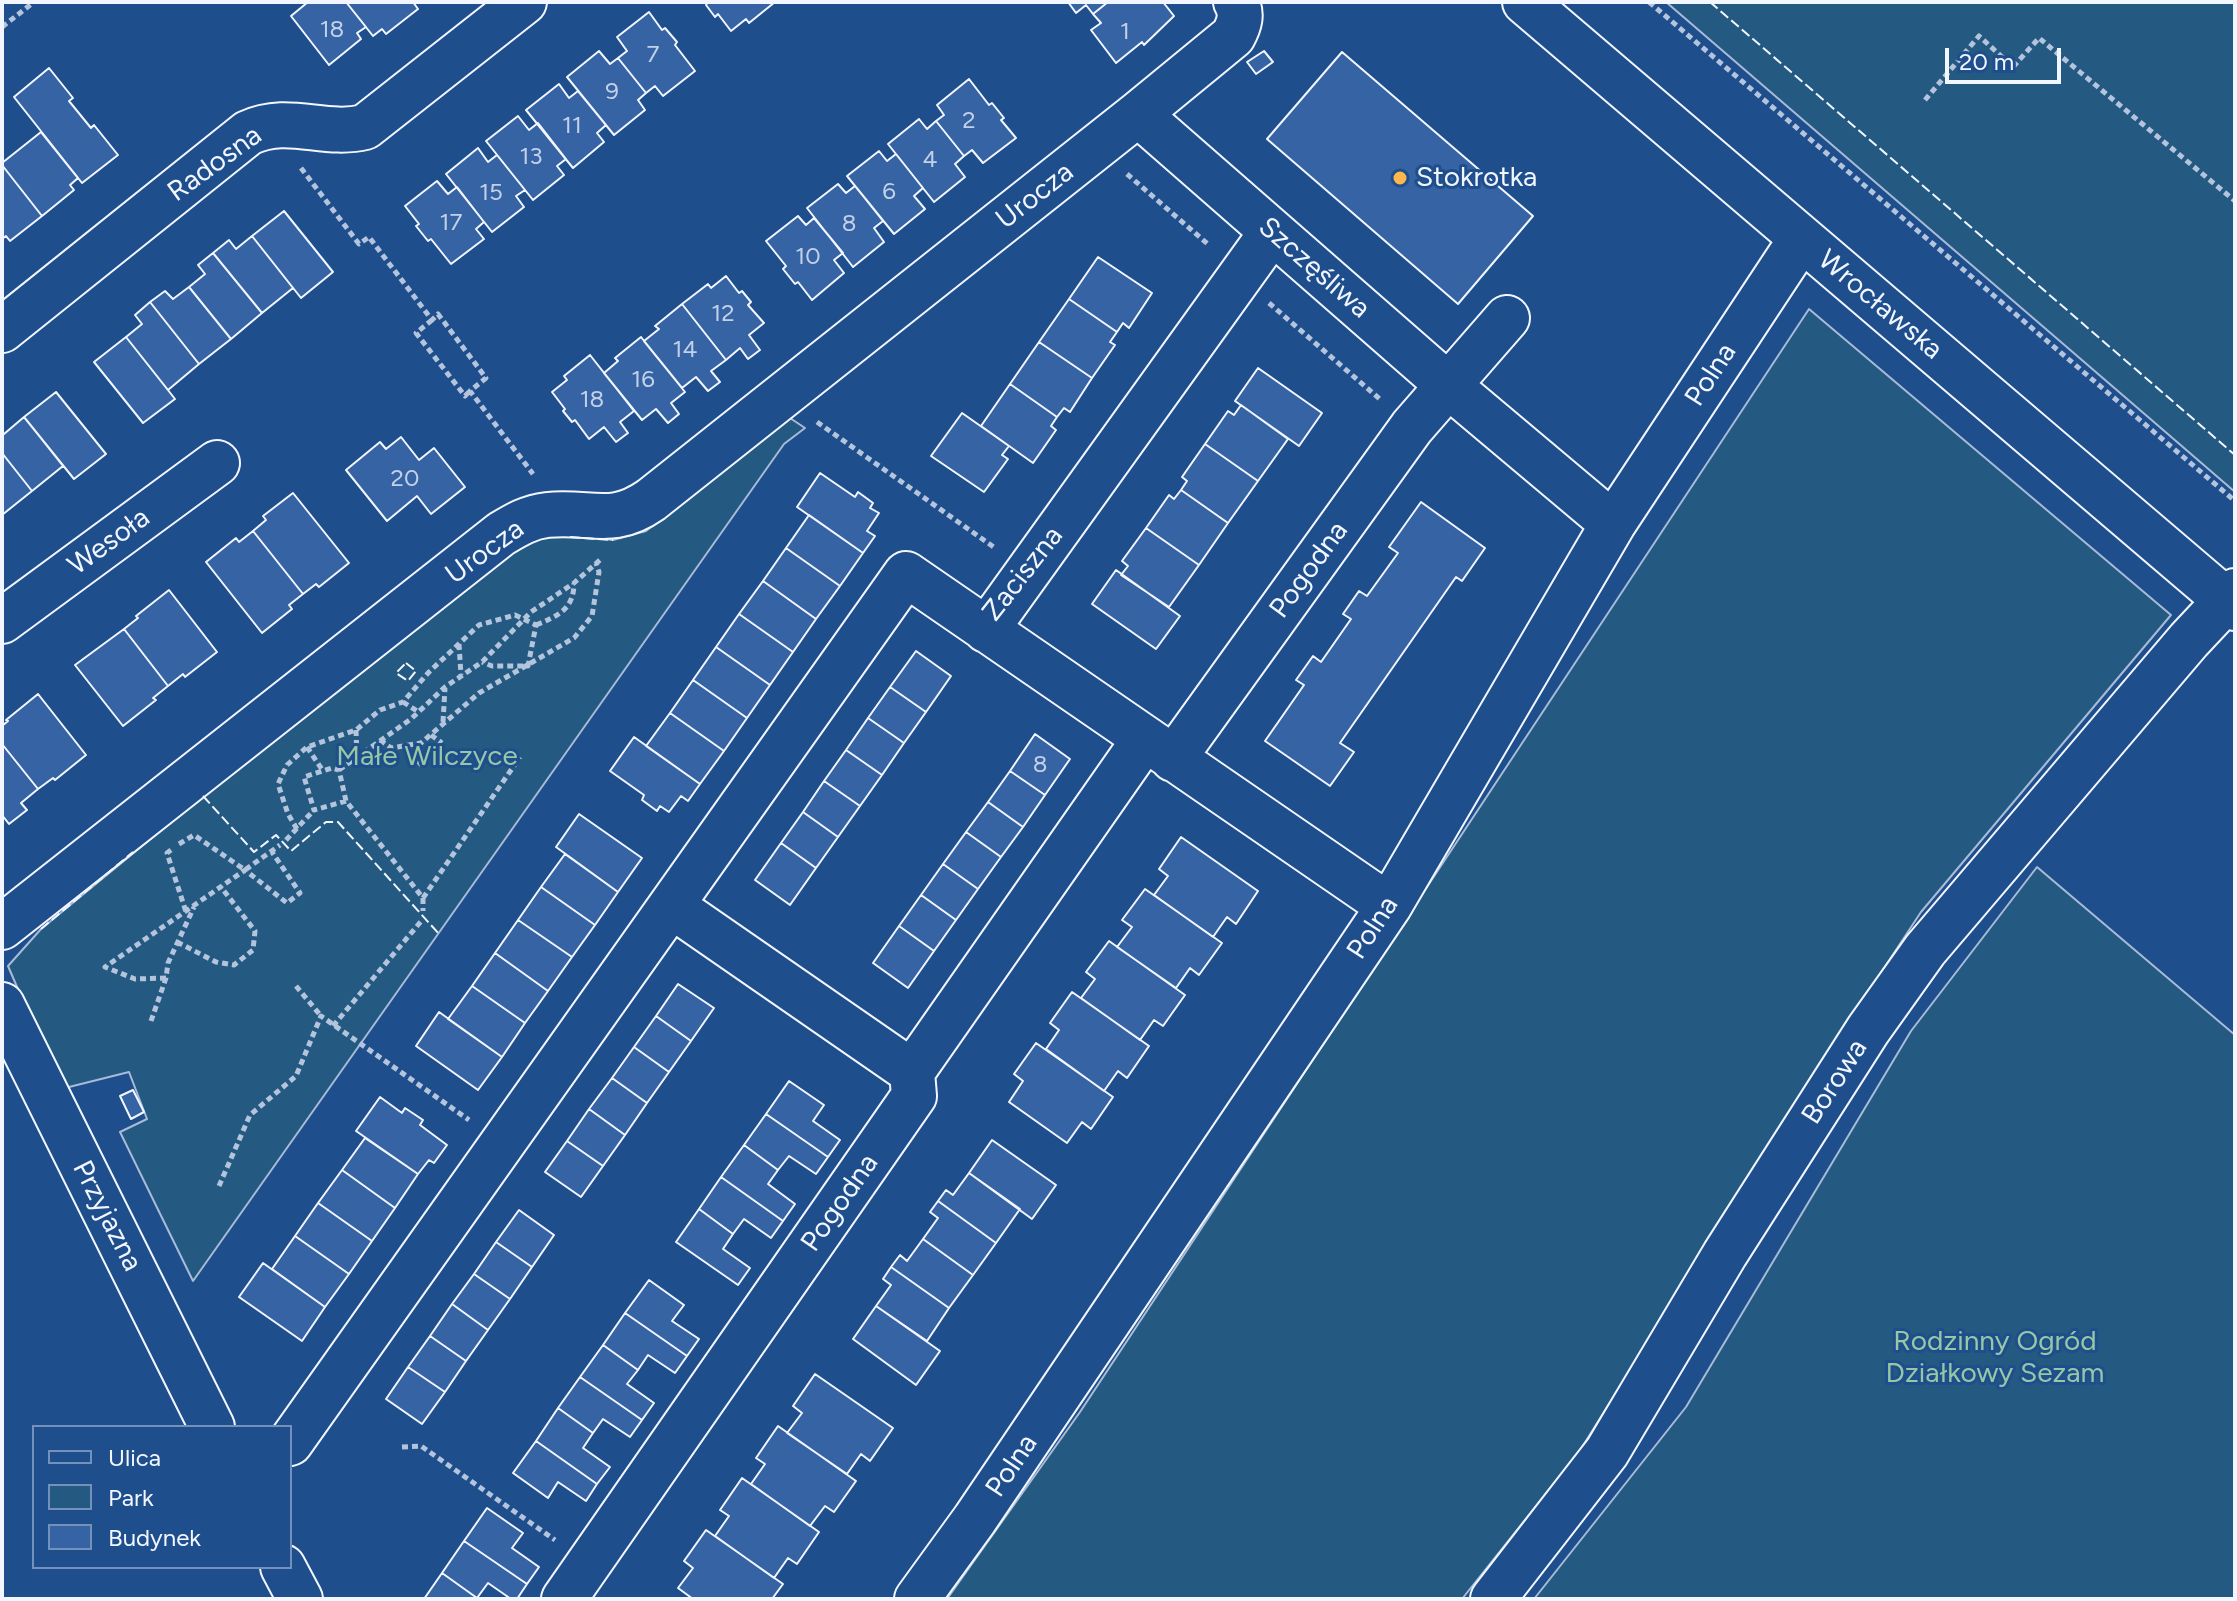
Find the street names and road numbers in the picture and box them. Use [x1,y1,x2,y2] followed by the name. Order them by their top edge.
[162,119,268,209] street label: Radosna
[990,155,1080,237] street label: Urocza
[1251,210,1377,326] street label: Szczęśliwa
[1811,243,1949,367] street label: Wrocławska
[1678,337,1744,413] street label: Polna
[62,501,156,583] street label: Wesoła
[439,512,531,592] street label: Urocza
[1263,515,1355,625] street label: Pogodna
[976,520,1070,628] street label: Zaciszna
[1340,890,1406,966] street label: Polna
[1795,1033,1875,1131] street label: Borowa
[794,1148,886,1258] street label: Pogodna
[65,1155,149,1277] street label: Przyjazna
[979,1428,1045,1504] street label: Polna

